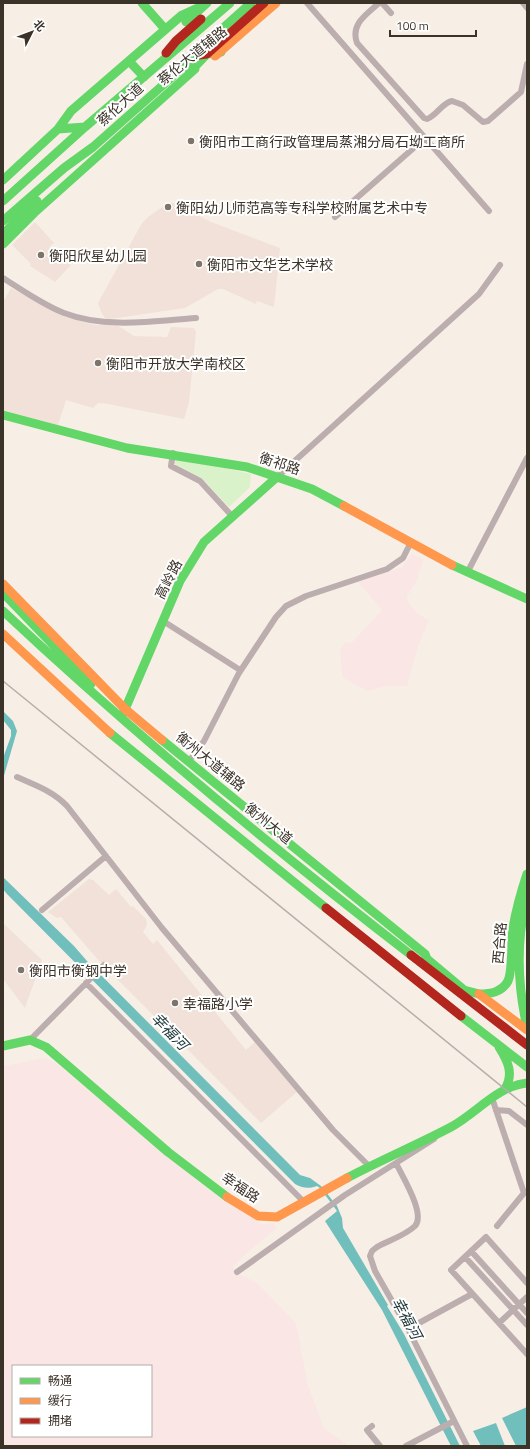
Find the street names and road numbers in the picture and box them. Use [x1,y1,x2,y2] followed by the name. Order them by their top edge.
[153,20,231,90] street label: 蔡伦大道辅路
[92,77,148,131] street label: 蔡伦大道
[257,447,303,479] street label: 衡祁路
[149,556,187,602] street label: 高岭路
[172,726,250,796] street label: 衡州大道辅路
[241,797,297,849] street label: 衡州大道
[487,921,511,965] street label: 西合路
[218,1167,264,1207] street label: 幸福路

